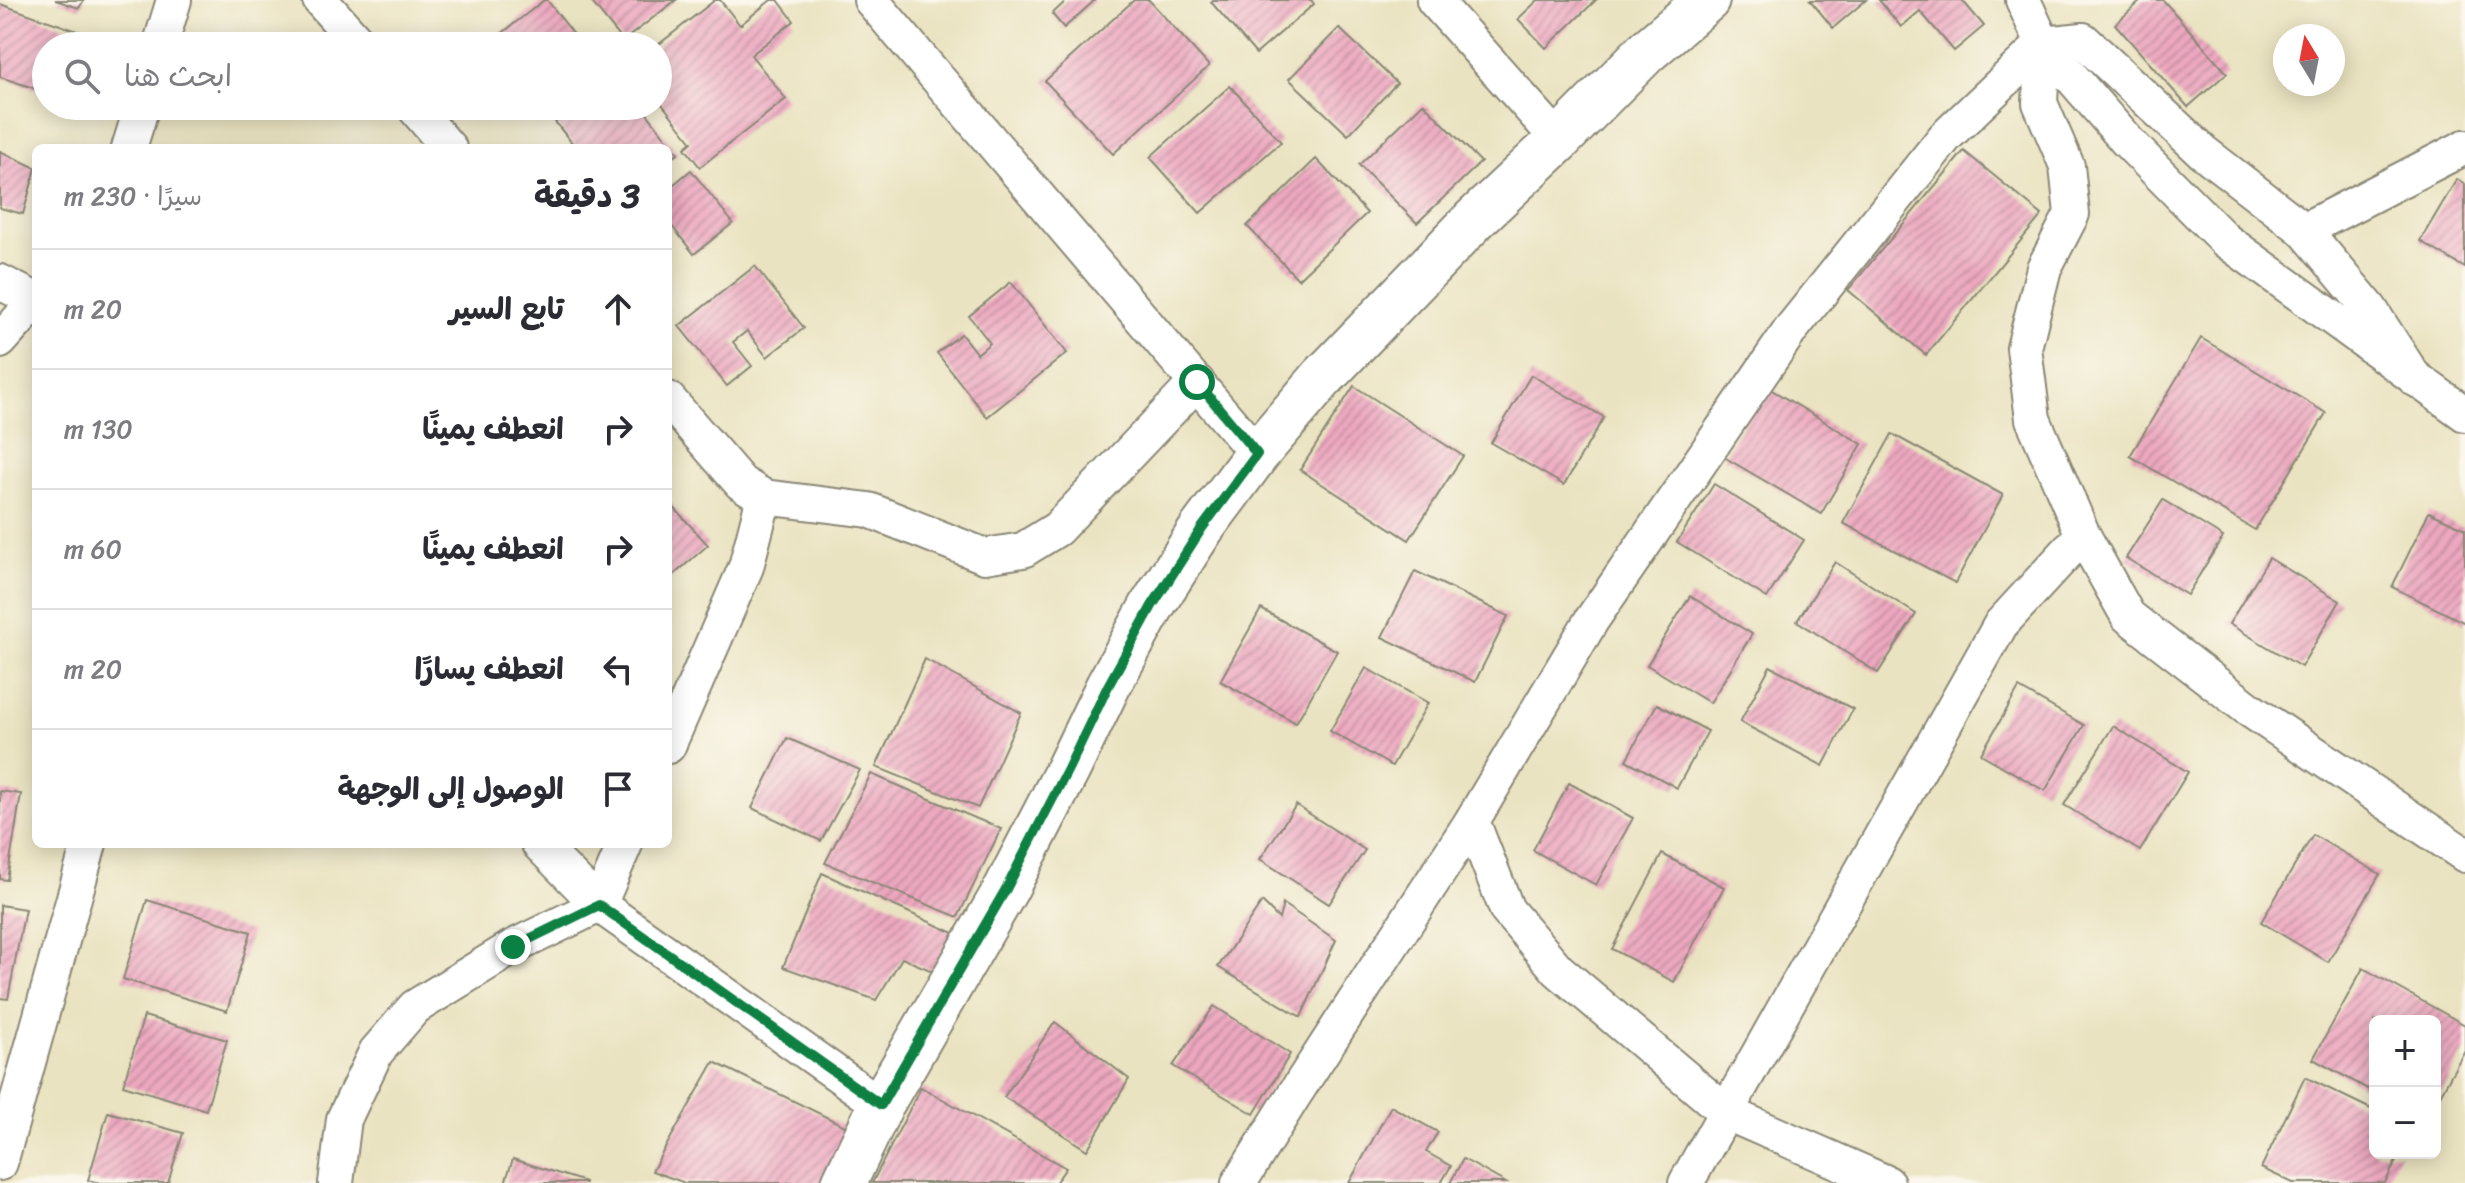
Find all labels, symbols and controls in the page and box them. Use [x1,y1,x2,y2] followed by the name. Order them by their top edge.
[2273,24,2345,96] north arrow
[32,32,672,120] search box
[124,49,232,103] text: ابحث هنا
[60,54,104,98] icon: search
[534,166,640,226] text: 3 دقيقة
[64,173,202,219] text: سيرًا · 230 m
[449,282,564,336] text: تابع السير
[64,286,122,332] text: 20 m
[596,287,640,331] icon: ahead
[1179,364,1215,400] route start
[422,402,564,456] text: انعطف يمينًا
[64,406,133,452] text: 130 m
[596,407,640,451] icon: right
[422,522,564,576] text: انعطف يمينًا
[64,526,122,572] text: 60 m
[596,527,640,571] icon: right
[414,642,564,696] text: انعطف يسارًا
[64,646,122,692] text: 20 m
[596,647,640,691] icon: left
[337,762,564,816] text: الوصول إلى الوجهة
[596,767,640,811] icon: arrive
[495,929,531,965] route end
[2369,1015,2441,1159] map controls
[2369,1015,2441,1087] button: +
[2369,1087,2441,1159] button: −

